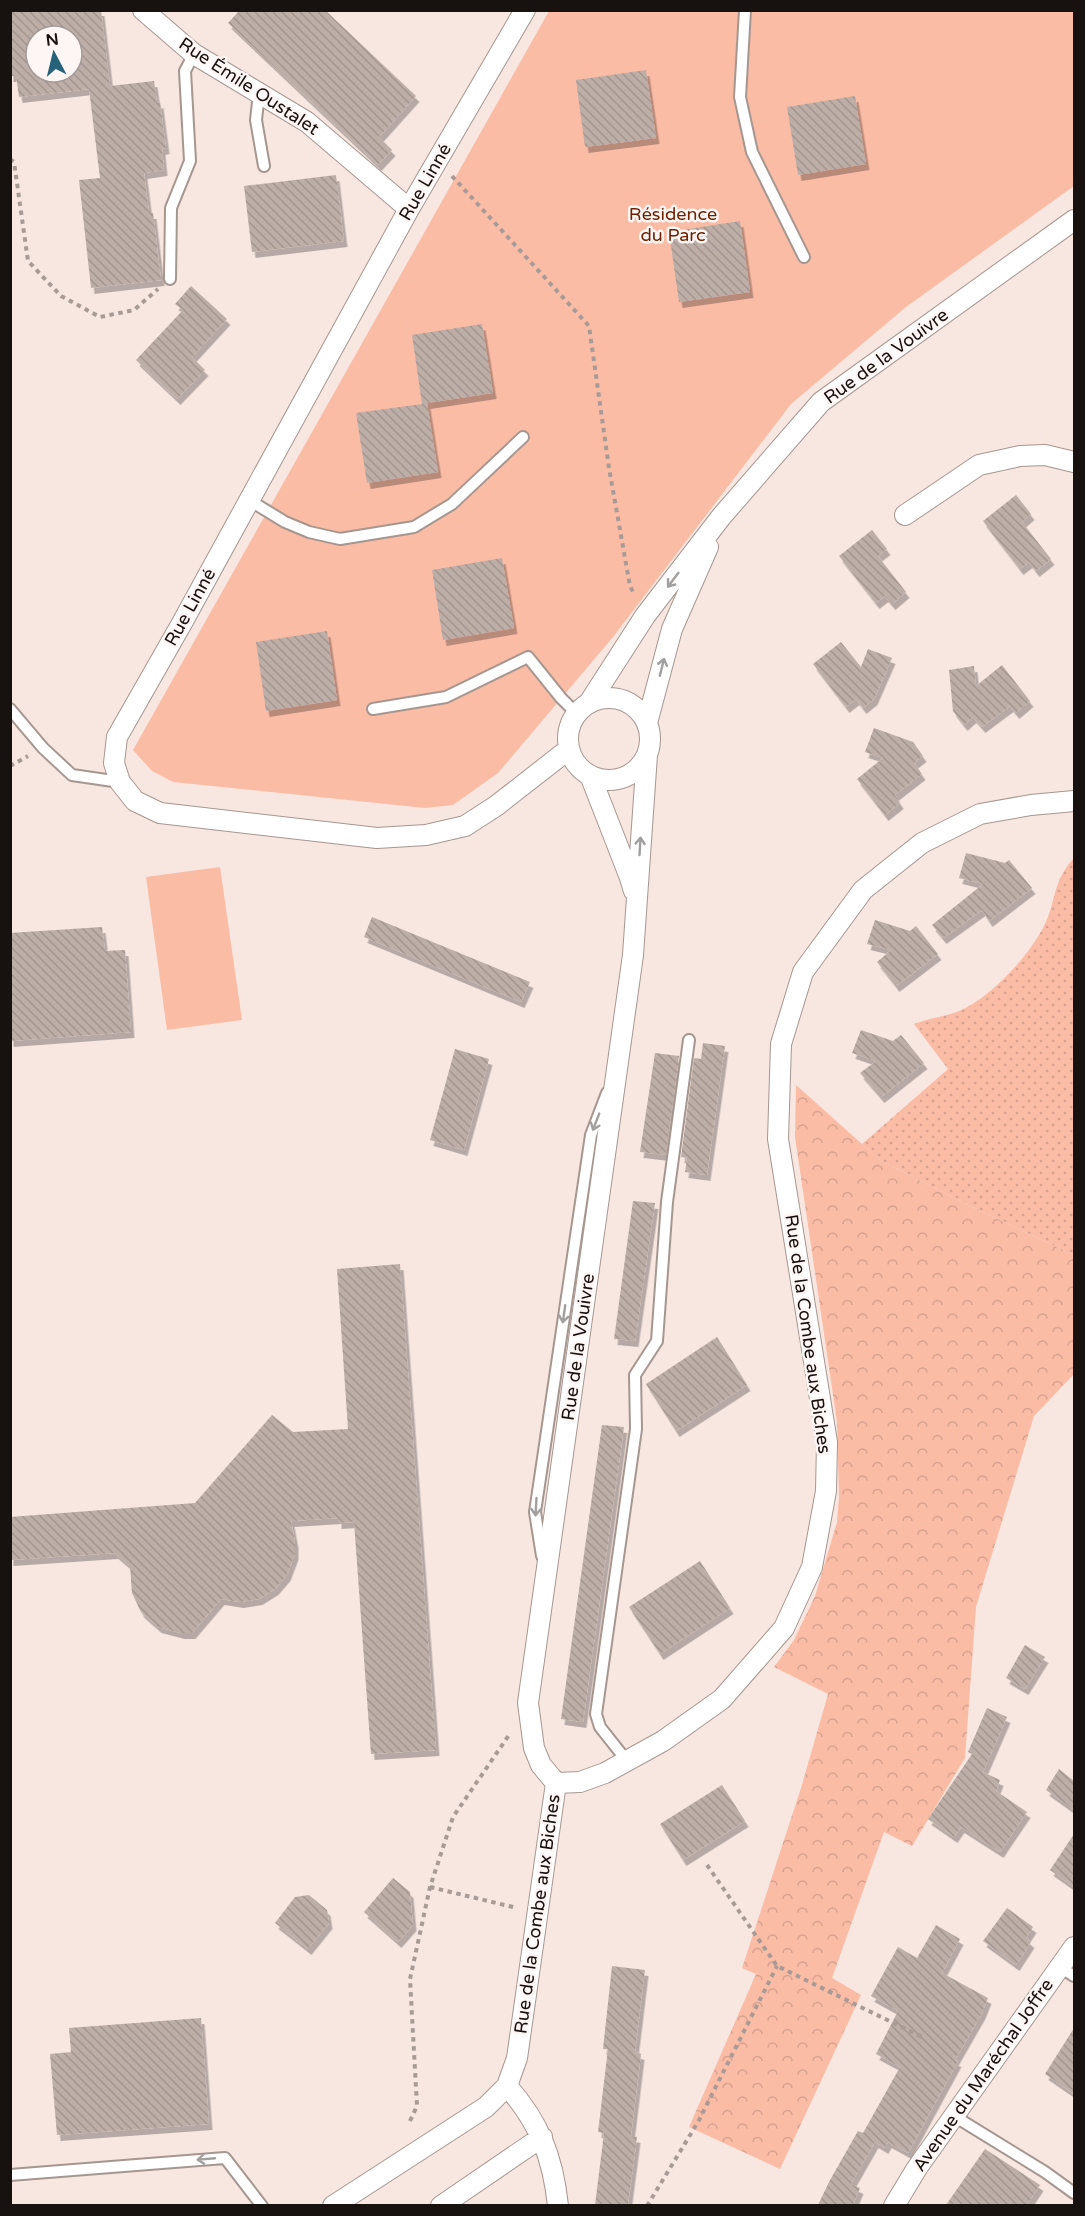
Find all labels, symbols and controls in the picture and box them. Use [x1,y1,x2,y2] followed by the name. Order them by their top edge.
[24,24,84,84] north arrow
[45,29,60,51] text: N
[175,32,323,140] street label: Rue Émile Oustalet
[394,139,456,225] street label: Rue Linné
[629,203,717,246] park label: Résidence du Parc
[820,303,952,409] street label: Rue de la Vouivre
[160,564,220,650] street label: Rue Linné
[667,572,679,588] one-way arrow
[657,657,668,676] one-way arrow
[635,837,646,857] one-way arrow
[590,1112,601,1131] one-way arrow
[780,1213,836,1455] street label: Rue de la Combe aux Biches
[557,1272,599,1422] street label: Rue de la Vouivre
[559,1304,570,1324] one-way arrow
[531,1497,542,1517] one-way arrow
[509,1793,565,2035] street label: Rue de la Combe aux Biches
[908,1974,1058,2176] street label: Avenue du Maréchal Joffre
[196,2154,216,2165] one-way arrow

